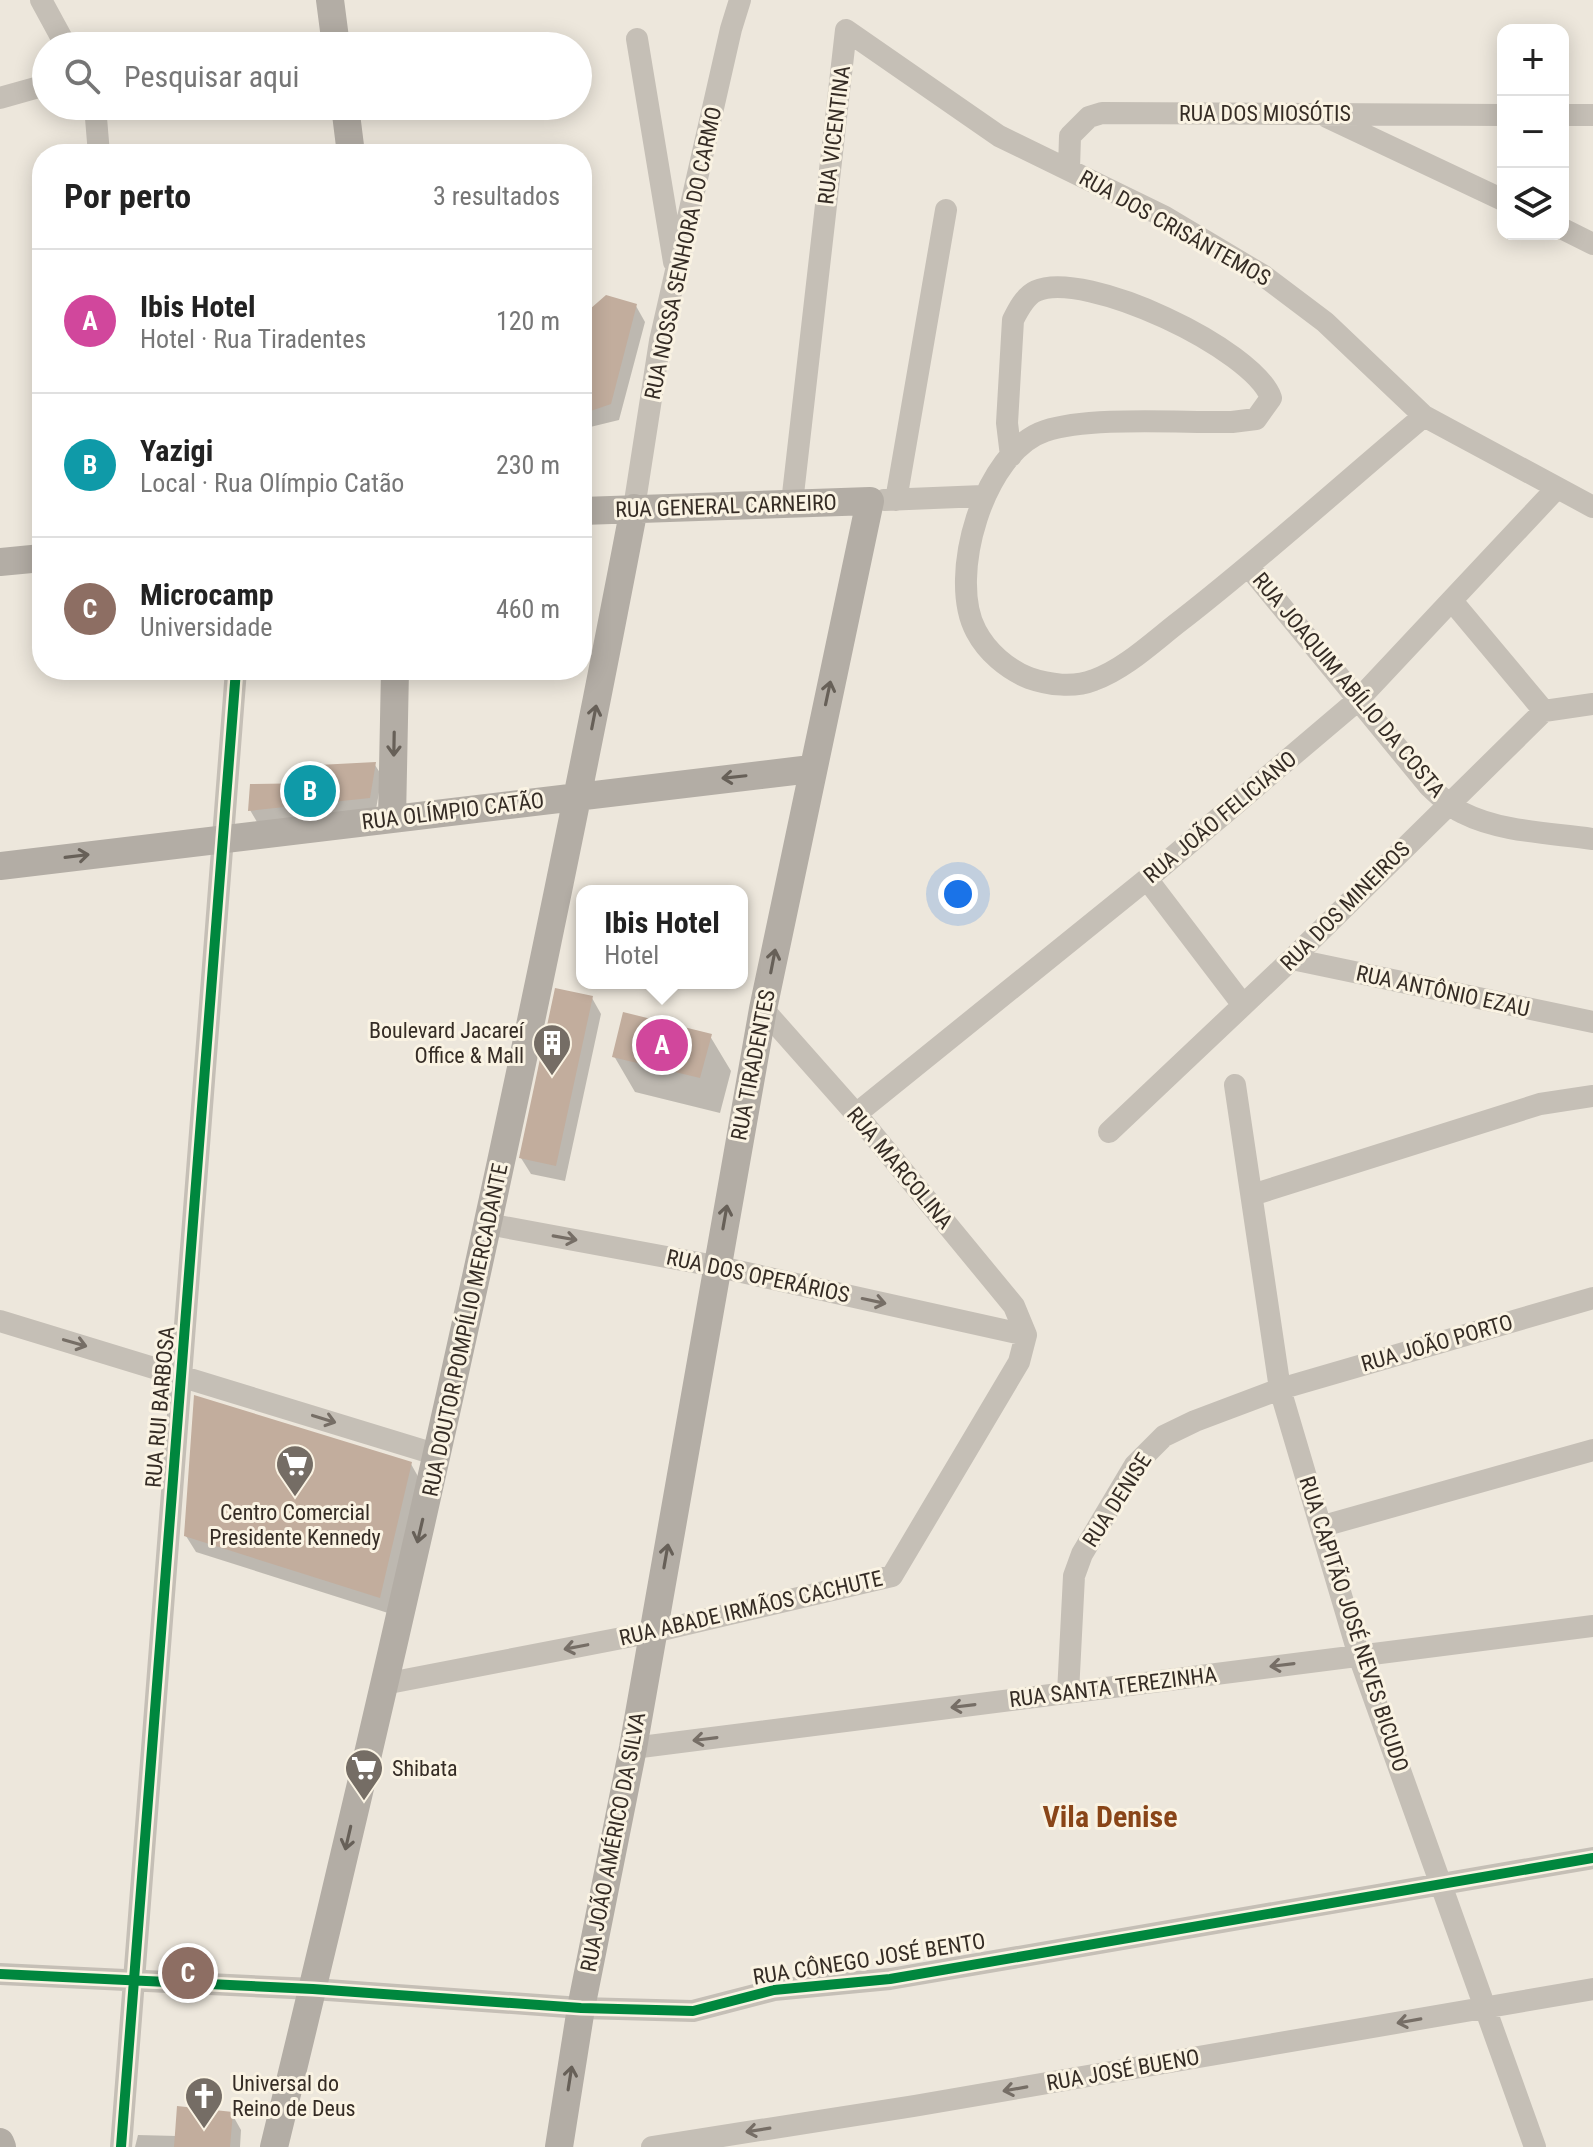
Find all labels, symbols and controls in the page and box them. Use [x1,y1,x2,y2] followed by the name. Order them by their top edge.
[1497,24,1569,240] map controls
[1497,24,1569,96] button: +
[32,32,592,120] search box
[60,54,104,98] icon: search
[124,59,299,94] text: Pesquisar aqui
[813,64,855,206] street label: RUA VICENTINA
[1497,96,1569,168] button: −
[1179,100,1351,126] street label: RUA DOS MIOSÓTIS
[640,104,726,402] street label: RUA NOSSA SENHORA DO CARMO
[1075,165,1275,291] street label: RUA DOS CRISÂNTEMOS
[1497,168,1569,240] button: layers
[64,176,191,216] text: Por perto
[433,181,560,211] text: 3 resultados
[140,289,256,324] text: Ibis Hotel
[82,306,98,336] text: A
[496,306,560,336] text: 120 m
[140,324,366,354] text: Hotel · Rua Tiradentes
[140,433,213,468] text: Yazigi
[83,450,97,480] text: B
[496,450,560,480] text: 230 m
[140,468,404,498] text: Local · Rua Olímpio Catão
[615,490,837,522] street label: RUA GENERAL CARNEIRO
[1248,568,1450,803] street label: RUA JOAQUIM ABÍLIO DA COSTA
[140,577,273,612] text: Microcamp
[83,594,97,624] text: C
[496,594,560,624] text: 460 m
[140,612,273,642] text: Universidade
[821,681,836,706] one-way arrow
[587,705,602,731] one-way arrow
[386,730,401,757] one-way arrow
[1139,746,1301,888] street label: RUA JOÃO FELICIANO
[284,761,336,821] pin: B
[721,770,748,785] one-way arrow
[360,787,546,835] street label: RUA OLÍMPIO CATÃO
[1275,836,1415,976] street label: RUA DOS MINEIROS
[64,848,90,863] one-way arrow
[938,874,978,914] your location
[576,885,748,989] popup
[604,905,720,940] text: Ibis Hotel
[604,940,659,970] text: Hotel
[766,949,781,974] one-way arrow
[1354,959,1532,1022] street label: RUA ANTÔNIO EZAU
[726,988,780,1142] street label: RUA TIRADENTES
[636,1015,688,1075] pin: A
[369,1018,525,1068] place label: Boulevard Jacareí Office & Mall
[531,1022,573,1077] building icon: Boulevard Jacareí Office & Mall
[842,1102,958,1234] street label: RUA MARCOLINA
[417,1161,513,1499] street label: RUA DOUTOR POMPÍLIO MERCADANTE
[718,1204,733,1230] one-way arrow
[552,1232,577,1247] one-way arrow
[664,1244,852,1308] street label: RUA DOS OPERÁRIOS
[860,1294,886,1309] one-way arrow
[1358,1309,1516,1377] street label: RUA JOÃO PORTO
[140,1325,180,1489] street label: RUA RUI BARBOSA
[61,1337,87,1352] one-way arrow
[310,1412,336,1427] one-way arrow
[274,1443,316,1498] supermarket icon: Centro Comercial Presidente Kennedy
[1078,1448,1157,1551] street label: RUA DENISE
[1294,1473,1414,1775] street label: RUA CAPITÃO JOSÉ NEVES BICUDO
[209,1500,381,1550] place label: Centro Comercial Presidente Kennedy
[412,1517,427,1543] one-way arrow
[659,1543,674,1569] one-way arrow
[617,1565,885,1651] street label: RUA ABADE IRMÃOS CACHUTE
[564,1641,590,1656] one-way arrow
[1269,1658,1296,1673] one-way arrow
[1008,1662,1219,1712] street label: RUA SANTA TEREZINHA
[951,1699,976,1714] one-way arrow
[576,1710,651,1974] street label: RUA JOÃO AMÉRICO DA SILVA
[693,1732,718,1747] one-way arrow
[343,1747,385,1802] supermarket icon: Shibata
[392,1756,458,1781] place label: Shibata
[1042,1799,1178,1834] district label: Vila Denise
[340,1825,355,1851] one-way arrow
[751,1927,987,1990] street label: RUA CÔNEGO JOSÉ BENTO
[162,1943,214,2003] pin: C
[1397,2014,1422,2029] one-way arrow
[1045,2044,1201,2096] street label: RUA JOSÉ BUENO
[563,2065,578,2091] one-way arrow
[232,2071,356,2121] place label: Universal do Reino de Deus
[183,2075,225,2130] church icon: Universal do Reino de Deus
[1003,2082,1028,2097] one-way arrow
[746,2123,771,2138] one-way arrow

